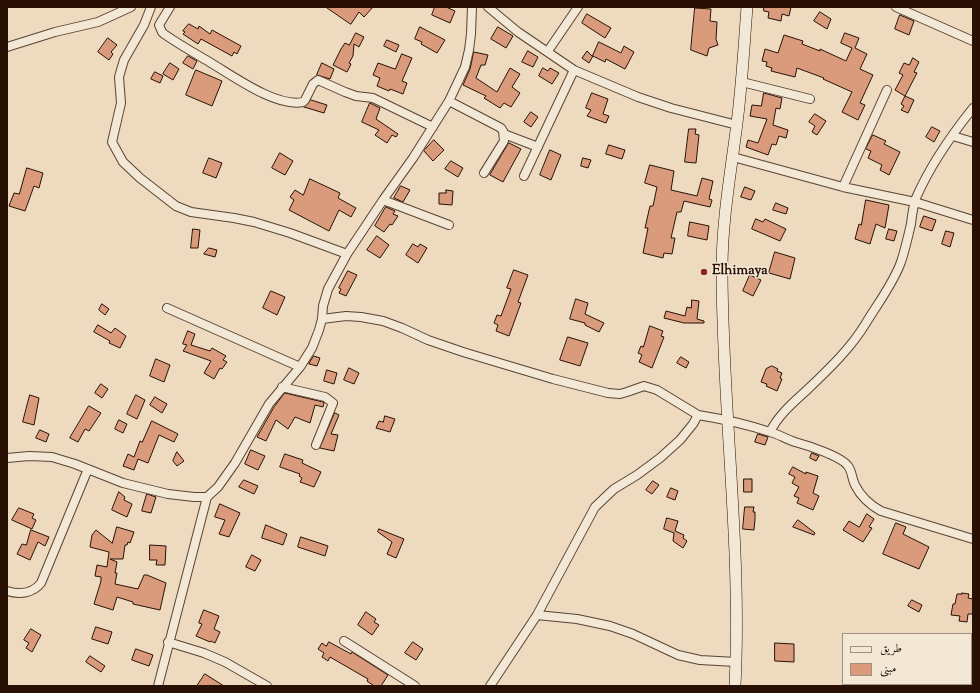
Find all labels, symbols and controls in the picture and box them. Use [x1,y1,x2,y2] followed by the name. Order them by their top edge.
[712,264,768,280] place label: Elhimaya
[699,267,709,277] marker: Elhimaya
[842,633,972,685] legend
[880,640,902,658] text: طريق
[880,660,896,678] text: مبنى

